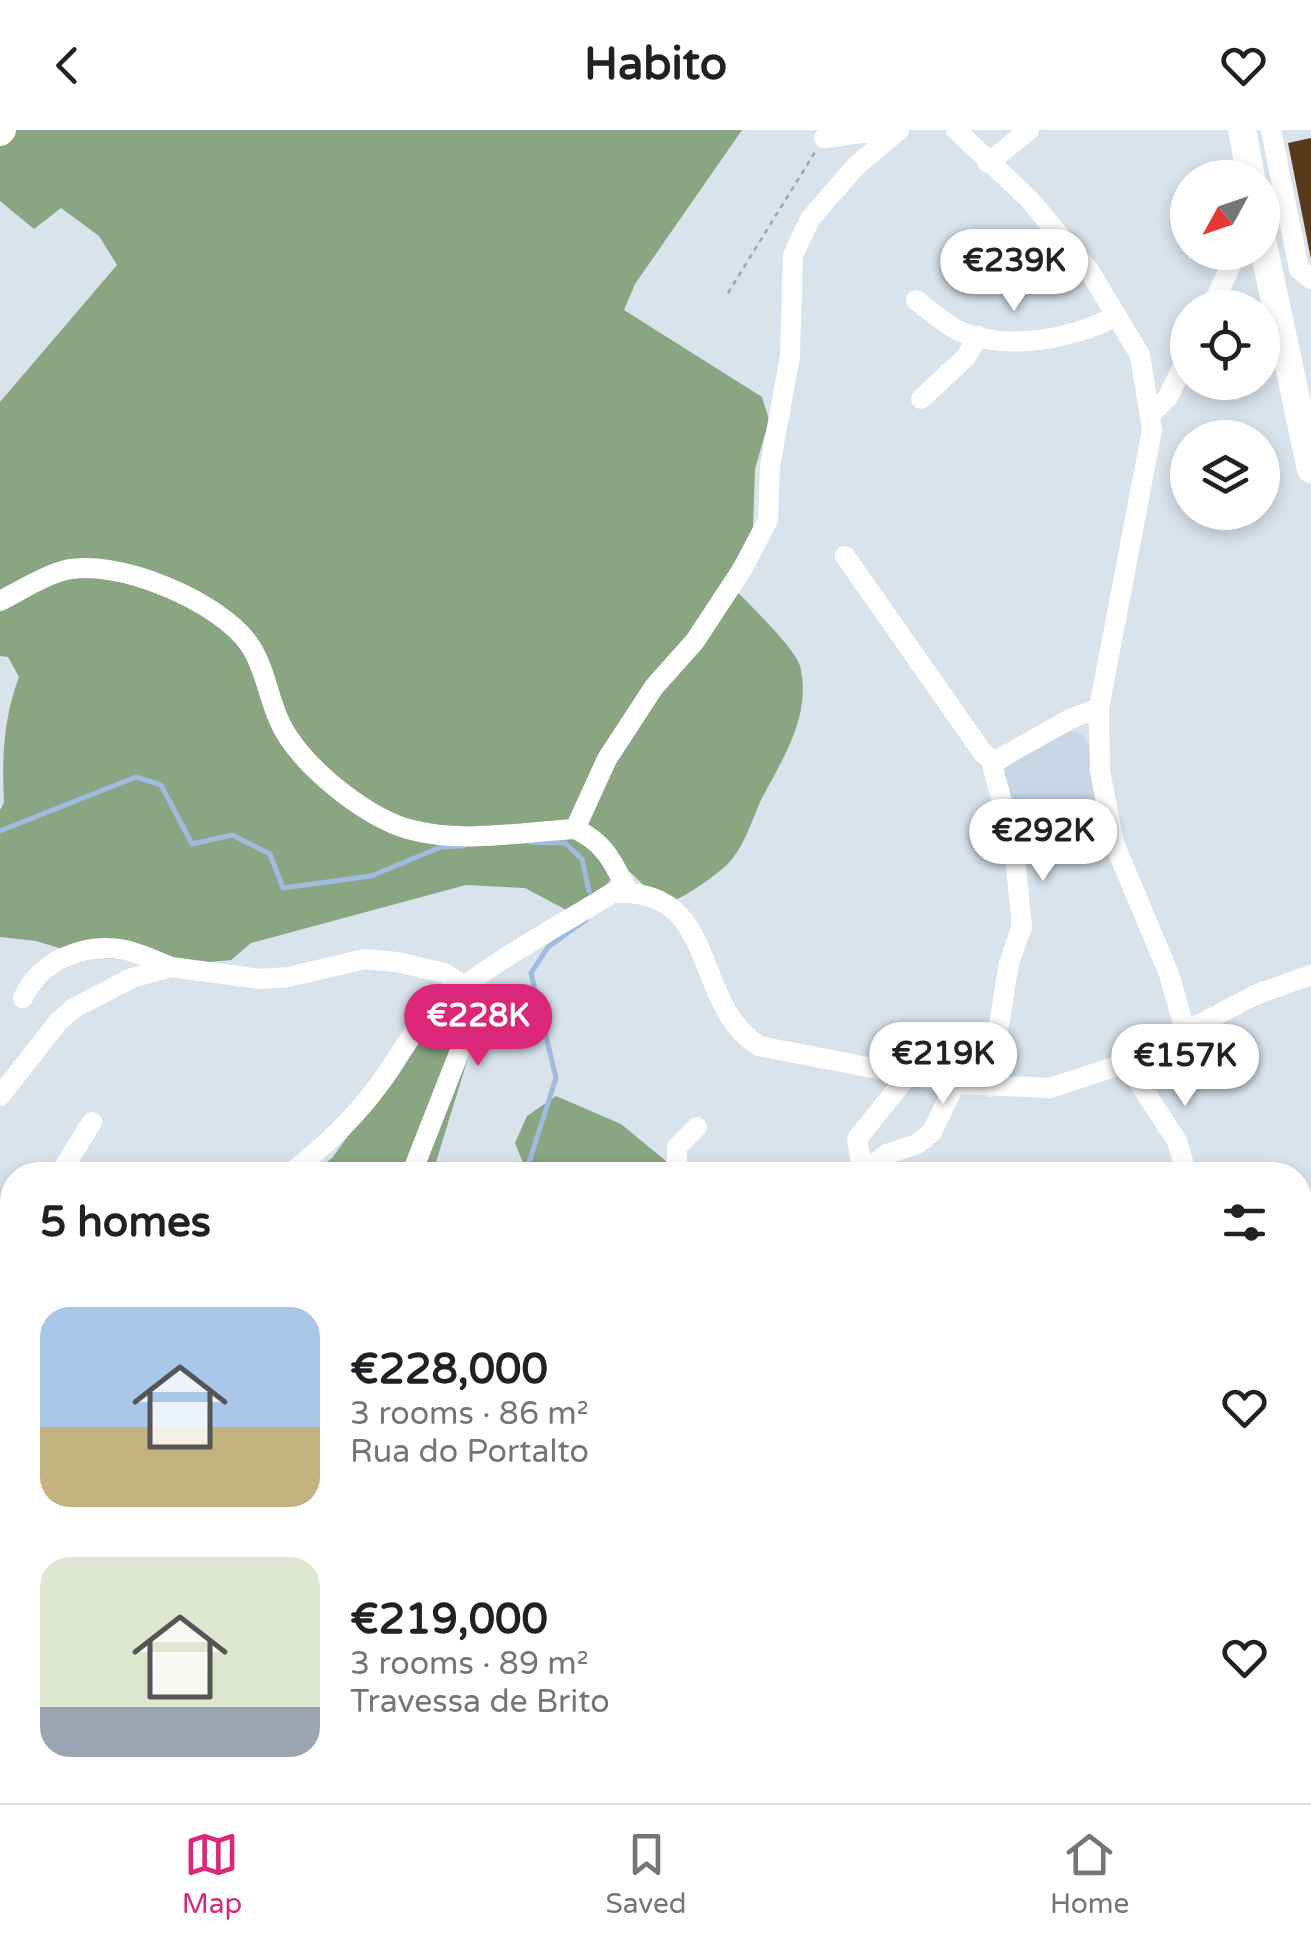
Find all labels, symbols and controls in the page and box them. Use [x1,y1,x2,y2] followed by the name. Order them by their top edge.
[40,38,95,93] icon: back
[584,38,727,92] text: Habito
[1216,38,1271,93] icon: heart
[1170,160,1280,270] north arrow
[1170,160,1280,530] map controls
[944,229,1084,314] pin: €239K
[962,242,1066,280] text: €239K
[1170,290,1280,400] button: locate
[1170,420,1280,530] button: layers
[973,799,1113,884] pin: €292K
[991,812,1095,850] text: €292K
[408,984,548,1069] pin: €228K
[426,997,530,1035] text: €228K
[873,1022,1013,1107] pin: €219K
[1115,1024,1255,1109] pin: €157K
[891,1035,995,1073] text: €219K
[1133,1037,1237,1075] text: €157K
[1217,1195,1272,1250] icon: filters
[40,1197,211,1248] text: 5 homes
[350,1344,548,1395] text: €228,000
[120,1347,240,1467] icon: home
[1217,1380,1272,1435] icon: heart
[350,1395,589,1433] text: 3 rooms · 86 m²
[350,1433,589,1471] text: Rua do Portalto
[350,1594,548,1645] text: €219,000
[120,1597,240,1717] icon: home
[1217,1630,1272,1685] icon: heart
[350,1645,589,1683] text: 3 rooms · 89 m²
[350,1683,610,1721] text: Travessa de Brito
[182,1827,242,1921] tab: Map
[606,1827,687,1921] tab: Saved
[1050,1827,1129,1921] tab: Home

